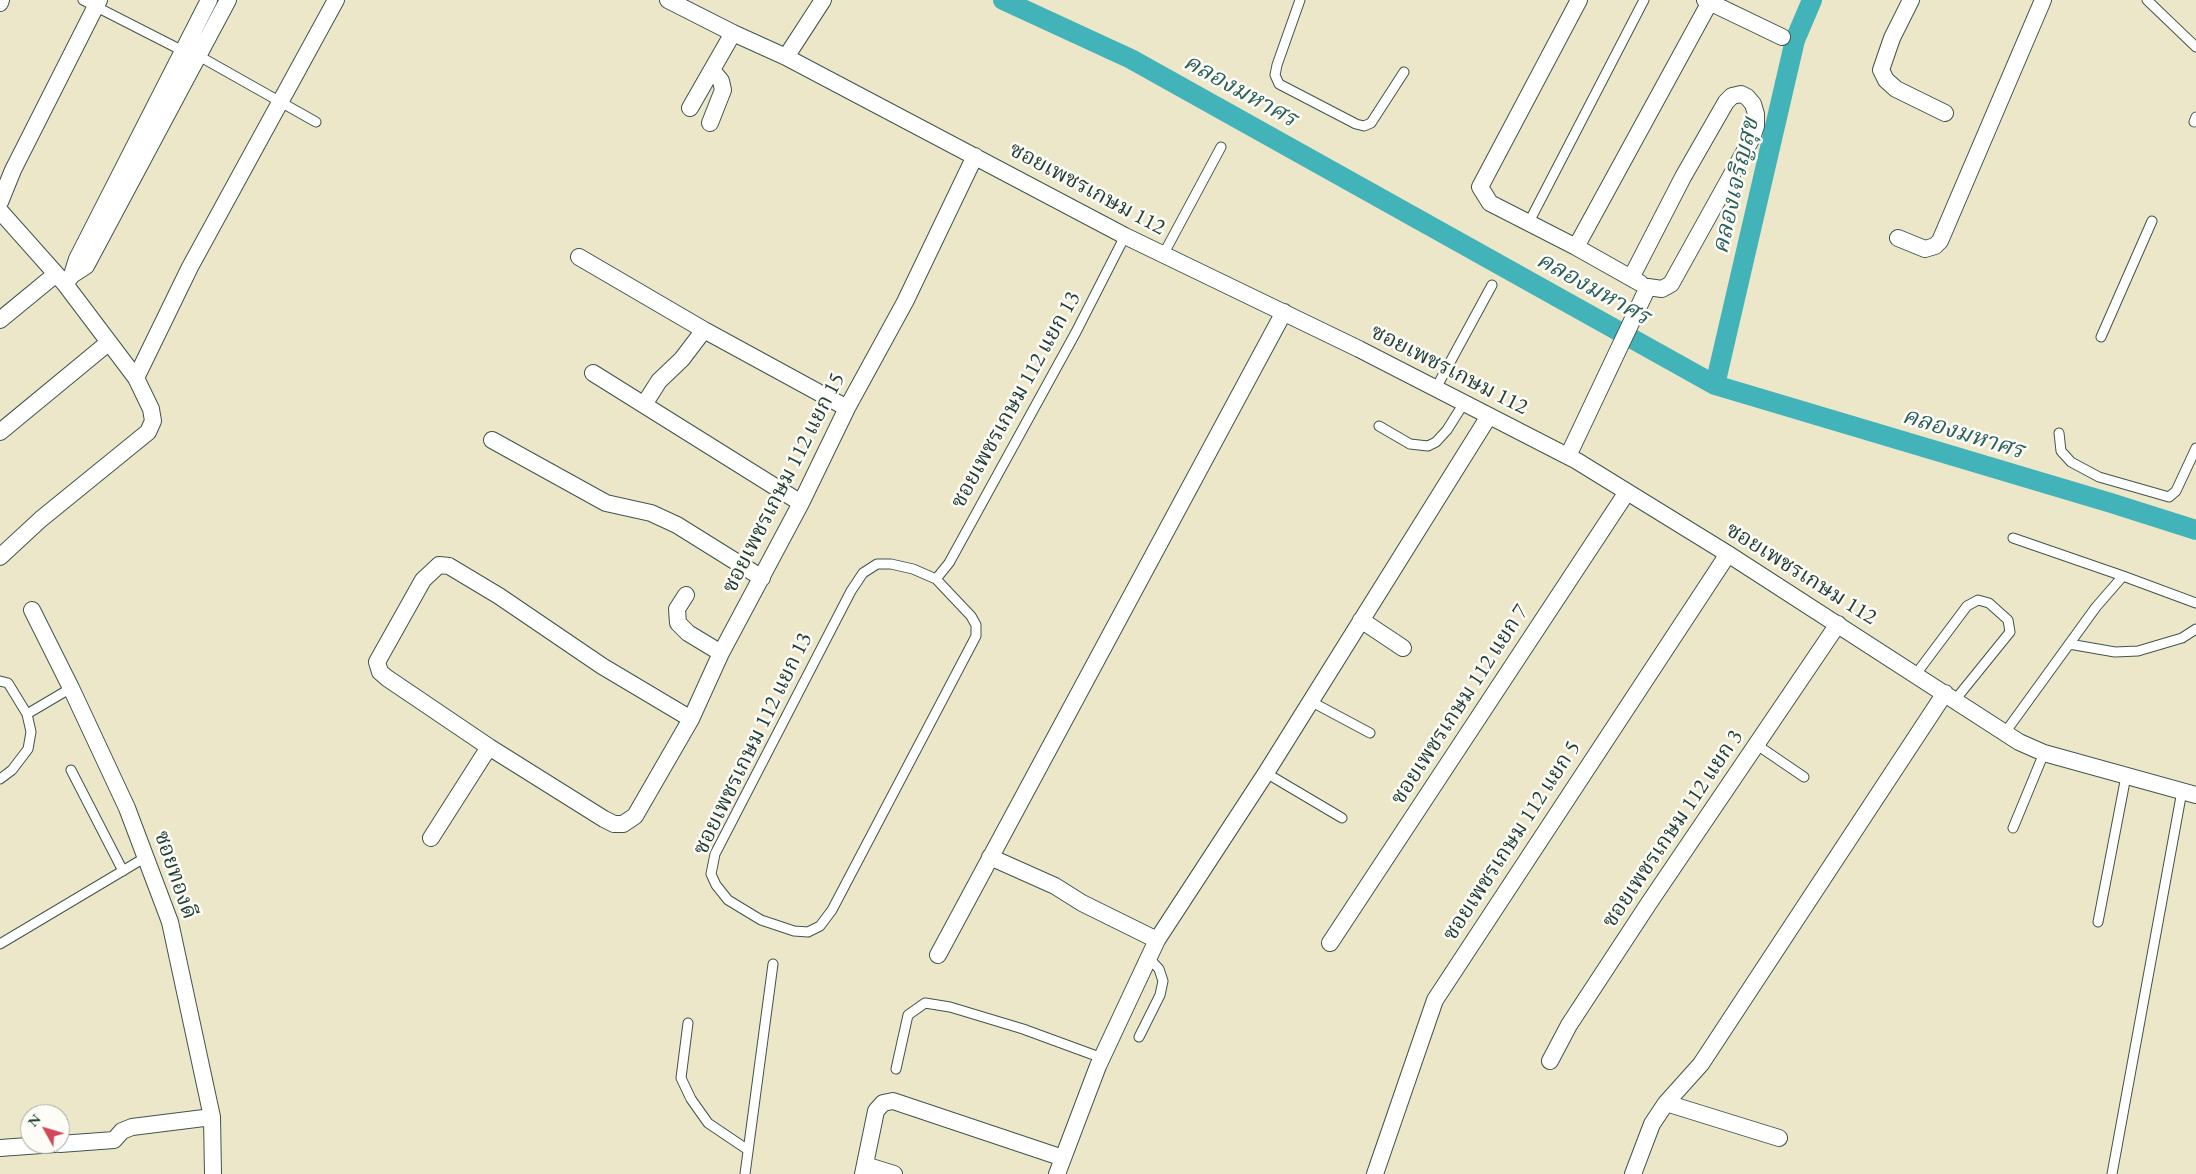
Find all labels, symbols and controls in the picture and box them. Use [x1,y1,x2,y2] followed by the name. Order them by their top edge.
[1178,48,1302,134] water label: คลองมหาศร
[1706,115,1766,257] water label: คลองเจริญสุข
[1004,137,1170,241] street label: ซอยเพชรเกษม 112
[1531,246,1655,332] water label: คลองมหาศร
[945,287,1087,513] street label: ซอยเพชรเกษม 112 แยก 13
[1366,319,1532,421] street label: ซอยเพชรเกษม 112
[717,368,851,598] street label: ซอยเพชรเกษม 112 แยก 15
[1899,402,2027,466] water label: คลองมหาศร
[1721,517,1881,631] street label: ซอยเพชรเกษม 112
[1385,600,1535,810] street label: ซอยเพชรเกษม 112 แยก 7
[688,629,818,859] street label: ซอยเพชรเกษม 112 แยก 13
[1597,725,1749,933] street label: ซอยเพชรเกษม 112 แยก 3
[1437,736,1587,946] street label: ซอยเพชรเกษม 112 แยก 5
[148,827,202,923] street label: ซอยทองดี
[20,1104,70,1154] north arrow
[24,1110,45,1130] text: N

